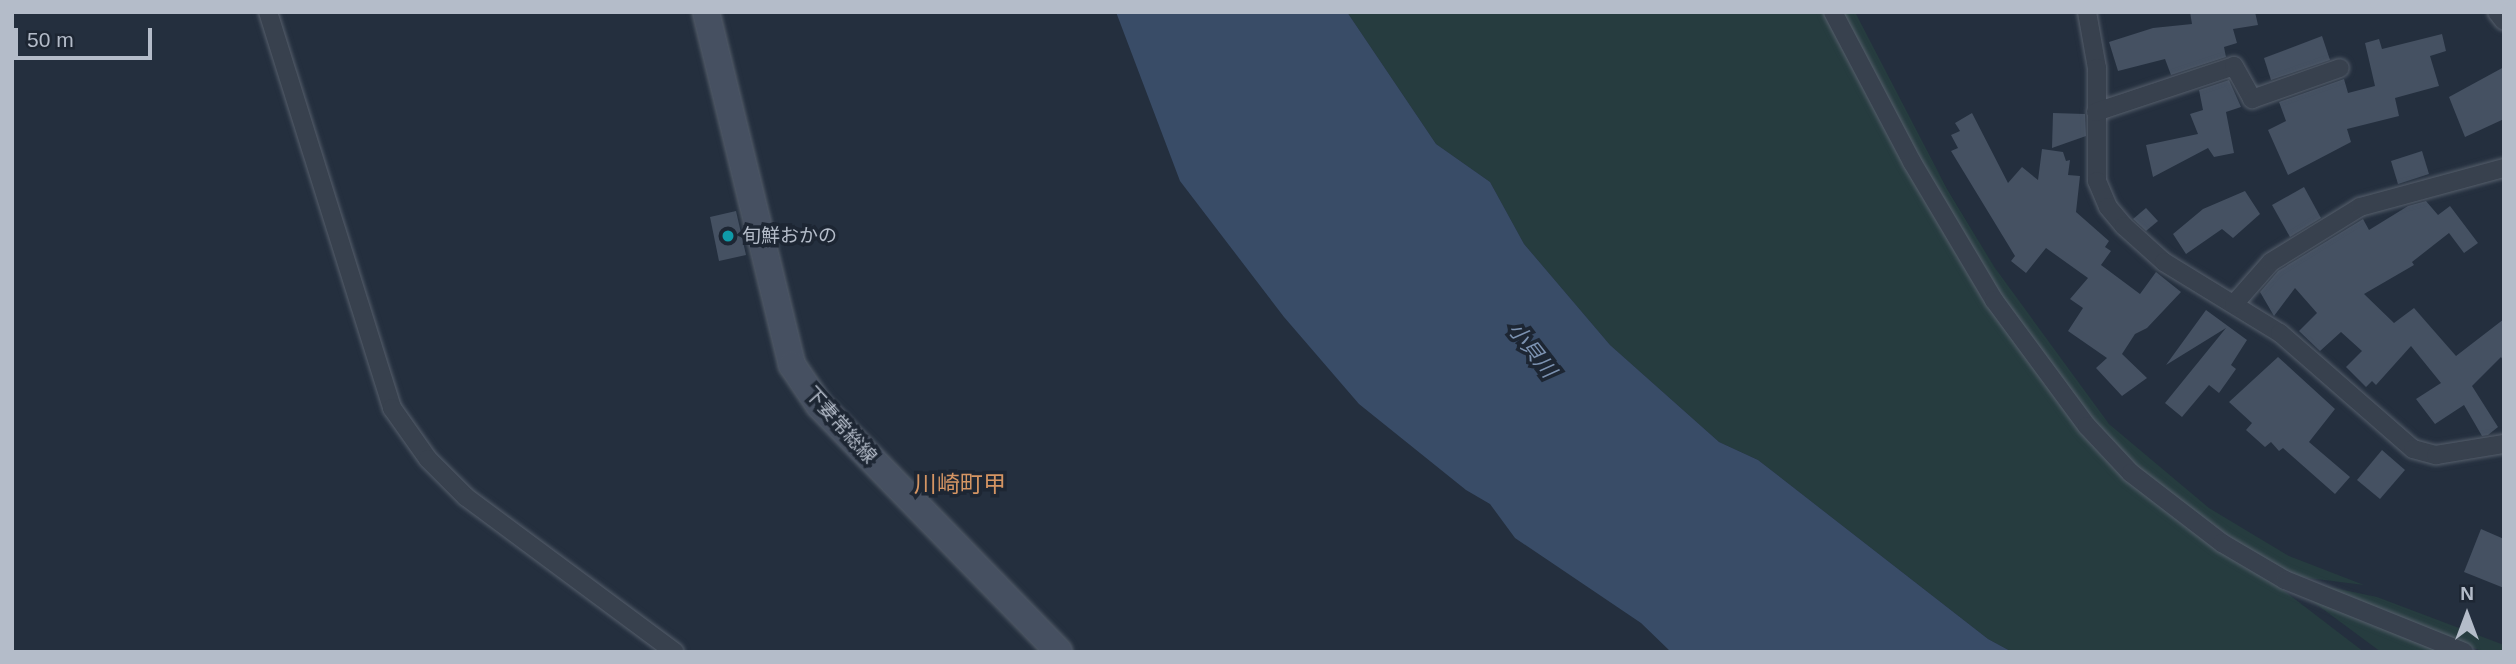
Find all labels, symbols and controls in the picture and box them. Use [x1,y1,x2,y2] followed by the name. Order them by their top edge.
[18,14,156,58] scale bar
[27,28,74,51] text: 50 m
[742,225,837,247] place label: 旬鮮おかの
[720,228,736,244] marker: 旬鮮おかの
[1503,317,1561,383] water label: 小貝川
[801,382,881,468] street label: 下妻常総線
[914,470,1006,498] district label: 川崎町甲
[2432,580,2502,650] north arrow
[2460,583,2474,604] text: N

